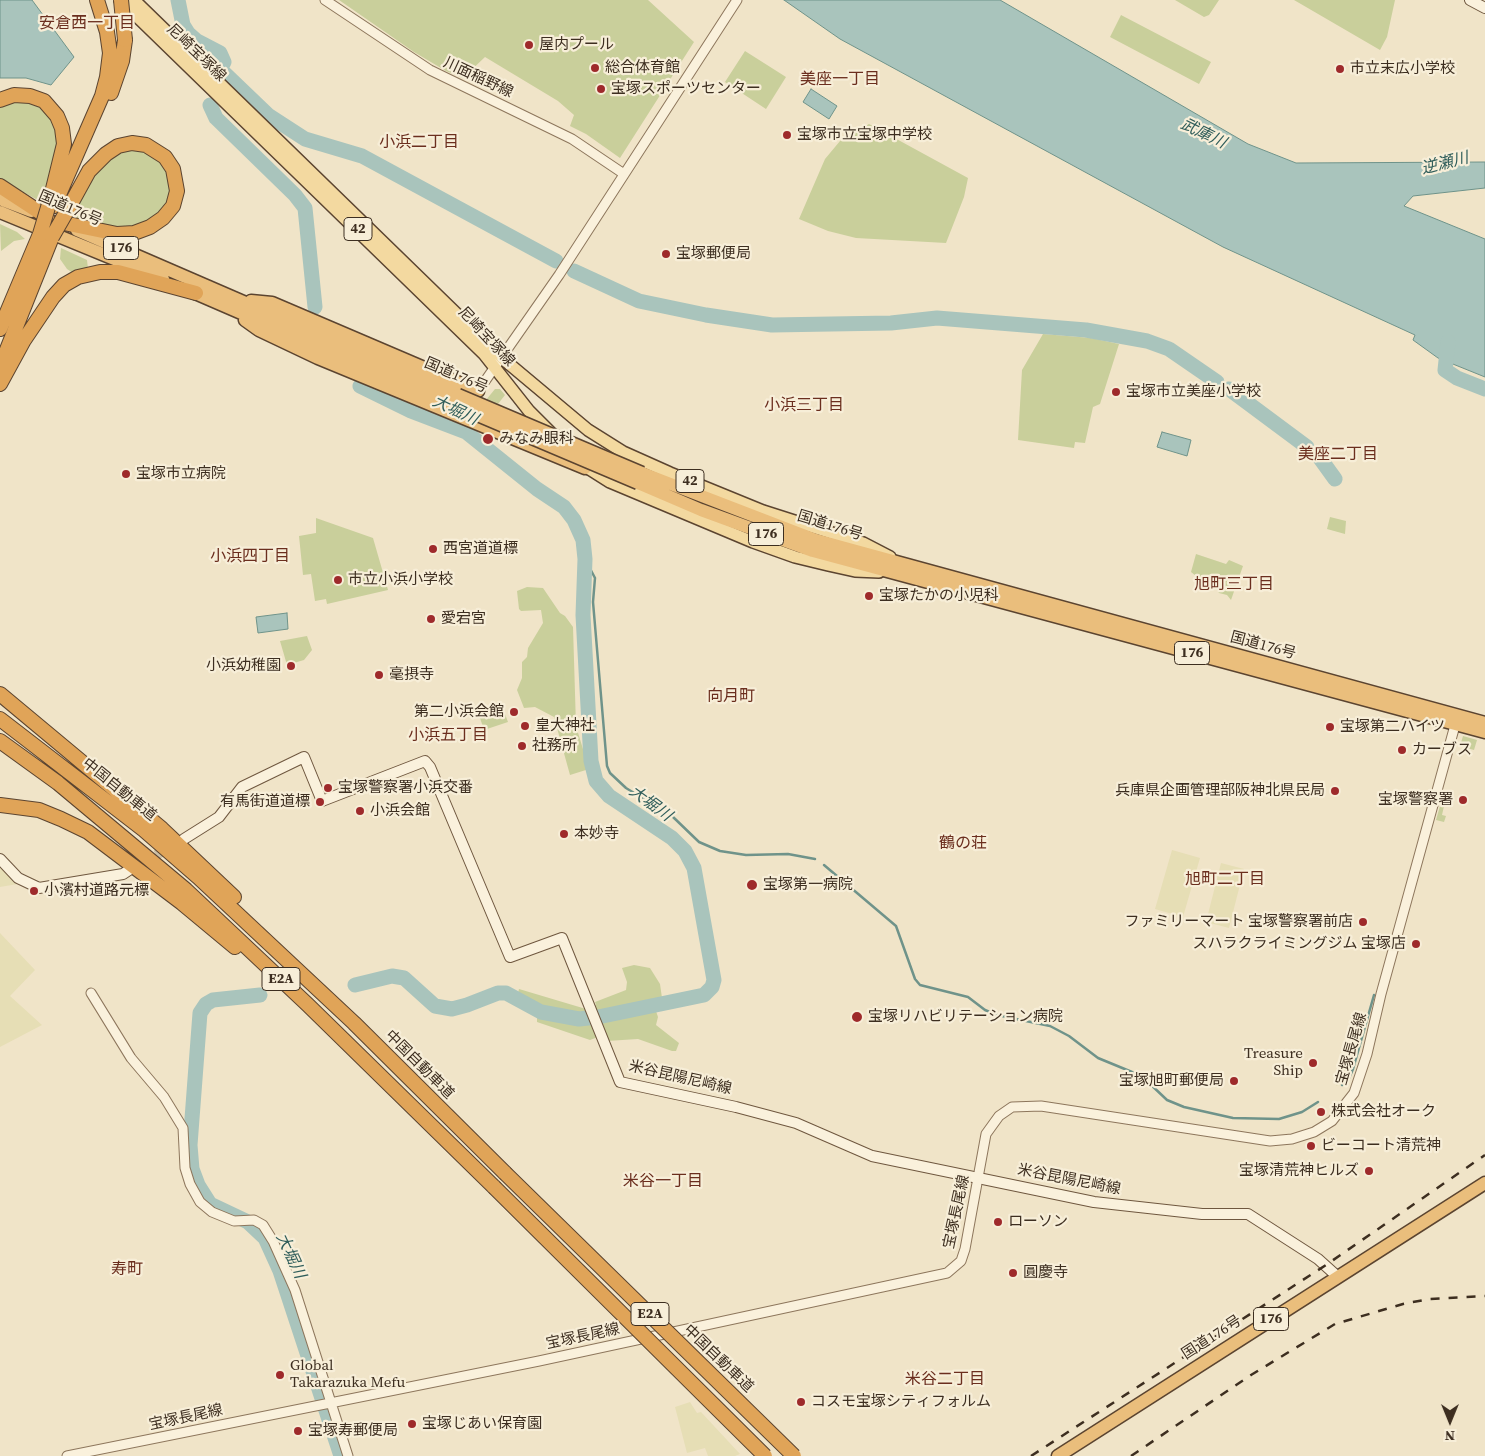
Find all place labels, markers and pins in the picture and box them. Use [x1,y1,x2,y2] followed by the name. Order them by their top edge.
[539,36,614,54] place label: 屋内プール
[523,39,535,51] marker: 屋内プール
[605,59,680,77] place label: 総合体育館
[1350,60,1455,78] place label: 市立末広小学校
[589,62,601,74] marker: 総合体育館
[1334,63,1346,75] marker: 市立末広小学校
[611,80,761,98] place label: 宝塚スポーツセンター
[595,83,607,95] marker: 宝塚スポーツセンター
[797,126,932,144] place label: 宝塚市立宝塚中学校
[781,129,793,141] marker: 宝塚市立宝塚中学校
[676,245,751,263] place label: 宝塚郵便局
[660,248,672,260] marker: 宝塚郵便局
[1126,383,1261,401] place label: 宝塚市立美座小学校
[1110,386,1122,398] marker: 宝塚市立美座小学校
[499,430,574,448] place label: みなみ眼科
[481,432,495,446] marker: みなみ眼科
[136,465,226,483] place label: 宝塚市立病院
[120,468,132,480] marker: 宝塚市立病院
[443,540,518,558] place label: 西宮道道標
[427,543,439,555] marker: 西宮道道標
[348,571,453,589] place label: 市立小浜小学校
[332,574,344,586] marker: 市立小浜小学校
[879,587,999,605] place label: 宝塚たかの小児科
[863,590,875,602] marker: 宝塚たかの小児科
[441,610,486,628] place label: 愛宕宮
[425,613,437,625] marker: 愛宕宮
[206,657,281,675] place label: 小浜幼稚園
[285,660,297,672] marker: 小浜幼稚園
[389,666,434,684] place label: 毫摂寺
[373,669,385,681] marker: 毫摂寺
[414,703,504,721] place label: 第二小浜会館
[508,706,520,718] marker: 第二小浜会館
[535,717,595,735] place label: 皇大神社
[1340,718,1445,736] place label: 宝塚第二ハイツ
[519,720,531,732] marker: 皇大神社
[1324,721,1336,733] marker: 宝塚第二ハイツ
[532,737,577,755] place label: 社務所
[516,740,528,752] marker: 社務所
[1412,741,1472,759] place label: カーブス
[1396,744,1408,756] marker: カーブス
[338,779,473,797] place label: 宝塚警察署小浜交番
[322,782,334,794] marker: 宝塚警察署小浜交番
[1115,782,1325,800] place label: 兵庫県企画管理部阪神北県民局
[1329,785,1341,797] marker: 兵庫県企画管理部阪神北県民局
[1378,791,1453,809] place label: 宝塚警察署
[220,793,310,811] place label: 有馬街道道標
[1457,794,1469,806] marker: 宝塚警察署
[314,796,326,808] marker: 有馬街道道標
[370,802,430,820] place label: 小浜会館
[354,805,366,817] marker: 小浜会館
[574,825,619,843] place label: 本妙寺
[558,828,570,840] marker: 本妙寺
[763,876,853,894] place label: 宝塚第一病院
[745,878,759,892] marker: 宝塚第一病院
[44,882,149,900] place label: 小濱村道路元標
[28,885,40,897] marker: 小濱村道路元標
[1125,913,1353,931] place label: ファミリーマート 宝塚警察署前店
[1357,916,1369,928] marker: ファミリーマート 宝塚警察署前店
[1193,935,1406,953] place label: スハラクライミングジム 宝塚店
[1410,938,1422,950] marker: スハラクライミングジム 宝塚店
[868,1008,1063,1026] place label: 宝塚リハビリテーション病院
[850,1010,864,1024] marker: 宝塚リハビリテーション病院
[1244,1045,1303,1080] place label: Treasure Ship
[1307,1057,1319,1069] marker: Treasure Ship
[1119,1072,1224,1090] place label: 宝塚旭町郵便局
[1228,1075,1240,1087] marker: 宝塚旭町郵便局
[1331,1103,1436,1121] place label: 株式会社オーク
[1315,1106,1327,1118] marker: 株式会社オーク
[1321,1137,1441,1155] place label: ビーコート清荒神
[1305,1140,1317,1152] marker: ビーコート清荒神
[1239,1162,1359,1180] place label: 宝塚清荒神ヒルズ
[1363,1165,1375,1177] marker: 宝塚清荒神ヒルズ
[1008,1213,1068,1231] place label: ローソン
[992,1216,1004,1228] marker: ローソン
[1023,1264,1068,1282] place label: 圓慶寺
[1007,1267,1019,1279] marker: 圓慶寺
[290,1357,405,1392] place label: Global Takarazuka Mefu
[274,1369,286,1381] marker: Global Takarazuka Mefu
[811,1393,991,1411] place label: コスモ宝塚シティフォルム
[795,1396,807,1408] marker: コスモ宝塚シティフォルム
[422,1415,542,1433] place label: 宝塚じあい保育園
[406,1418,418,1430] marker: 宝塚じあい保育園
[308,1422,398,1440] place label: 宝塚寿郵便局
[292,1425,304,1437] marker: 宝塚寿郵便局

